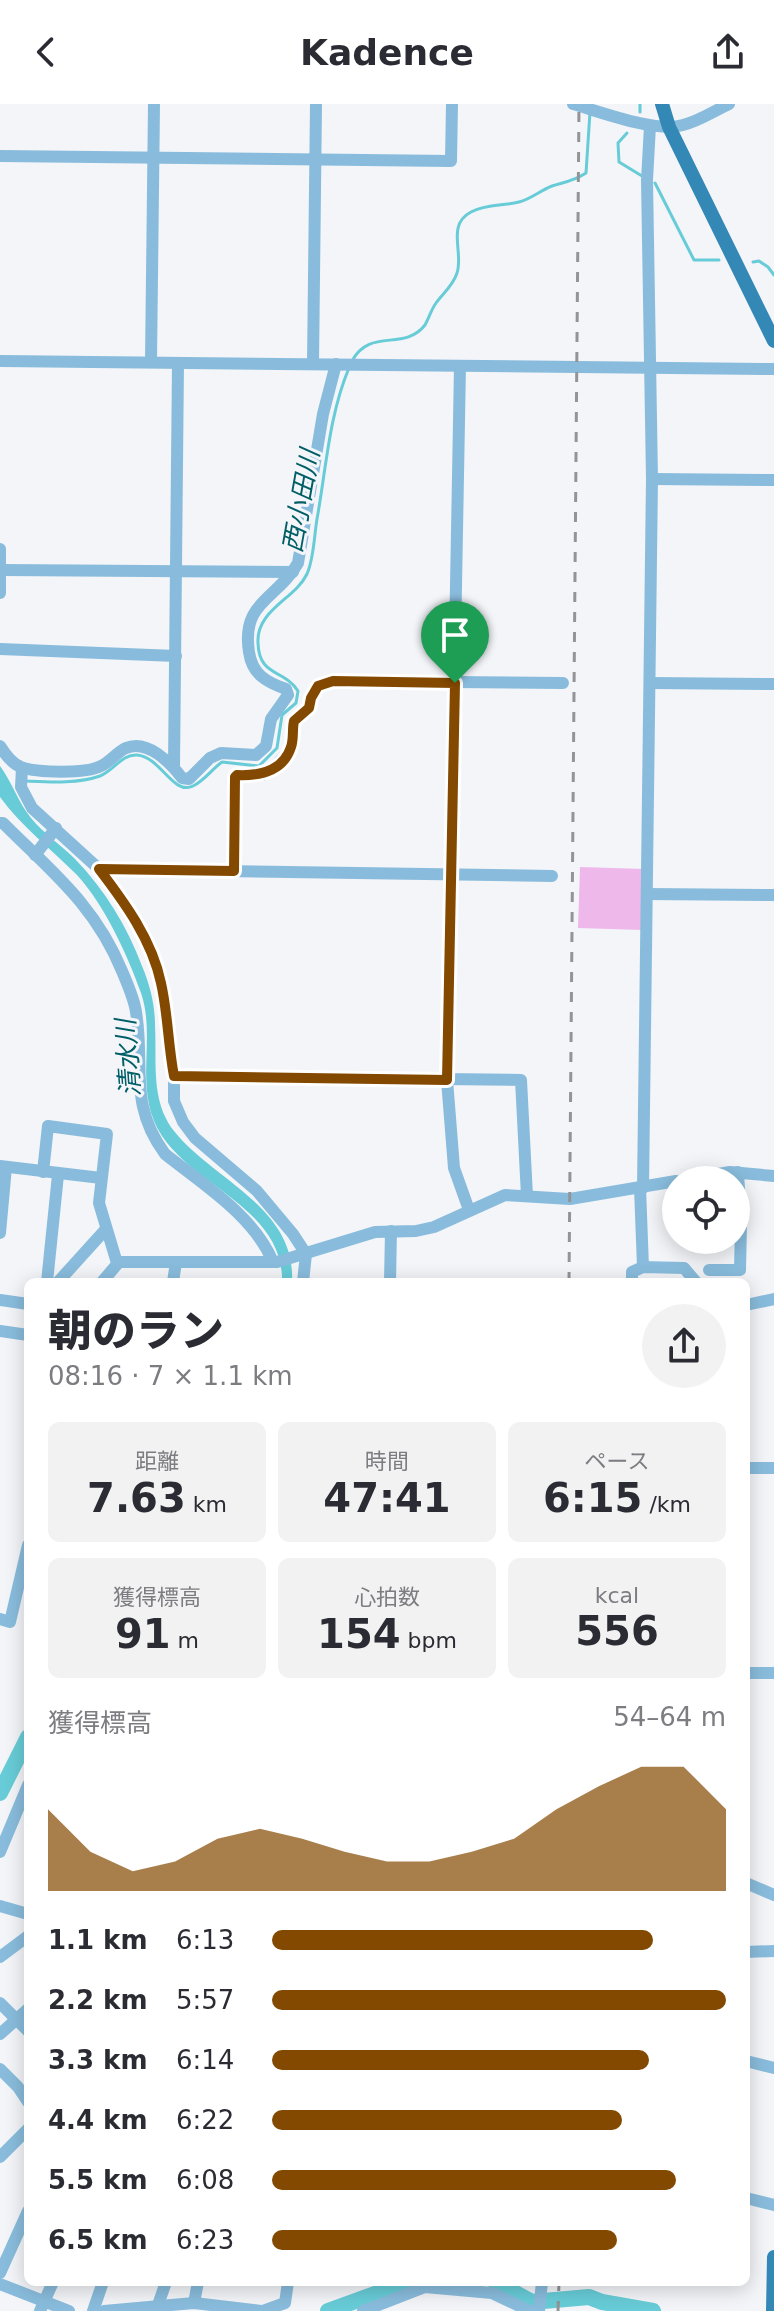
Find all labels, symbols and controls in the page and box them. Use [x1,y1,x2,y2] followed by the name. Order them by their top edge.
[24,30,68,74] icon: back
[706,30,750,74] icon: share
[300,32,474,73] text: Kadence
[277,444,325,555] water label: 西小田川
[421,601,489,683] pin
[433,613,477,657] icon: arrive
[110,1015,146,1098] water label: 清水川
[662,1166,750,1254] map controls
[662,1166,750,1254] button: locate
[642,1304,726,1388] button: share
[48,1305,224,1356] text: 朝のラン
[48,1361,293,1391] text: 08:16 · 7 × 1.1 km
[135,1449,179,1474] text: 距離
[365,1449,409,1474] text: 時間
[585,1449,649,1474] text: ペース
[87,1475,186,1521] text: 7.63
[323,1475,451,1521] text: 47:41
[543,1475,642,1521] text: 6:15
[186,1492,227,1517] text: km
[642,1492,691,1517] text: /km
[595,1583,639,1608] text: kcal
[113,1585,201,1610] text: 獲得標高
[354,1585,420,1610] text: 心拍数
[575,1608,659,1654] text: 556
[115,1611,171,1657] text: 91
[317,1611,401,1657] text: 154
[171,1628,199,1653] text: m
[401,1628,457,1653] text: bpm
[613,1702,726,1732] text: 54–64 m
[48,1708,152,1738] text: 獲得標高
[48,1925,148,1955] text: 1.1 km
[176,1925,234,1955] text: 6:13
[48,1985,148,2015] text: 2.2 km
[176,1985,234,2015] text: 5:57
[48,2045,148,2075] text: 3.3 km
[176,2045,234,2075] text: 6:14
[48,2105,148,2135] text: 4.4 km
[176,2105,234,2135] text: 6:22
[48,2165,148,2195] text: 5.5 km
[176,2165,234,2195] text: 6:08
[48,2225,148,2255] text: 6.5 km
[176,2225,234,2255] text: 6:23

